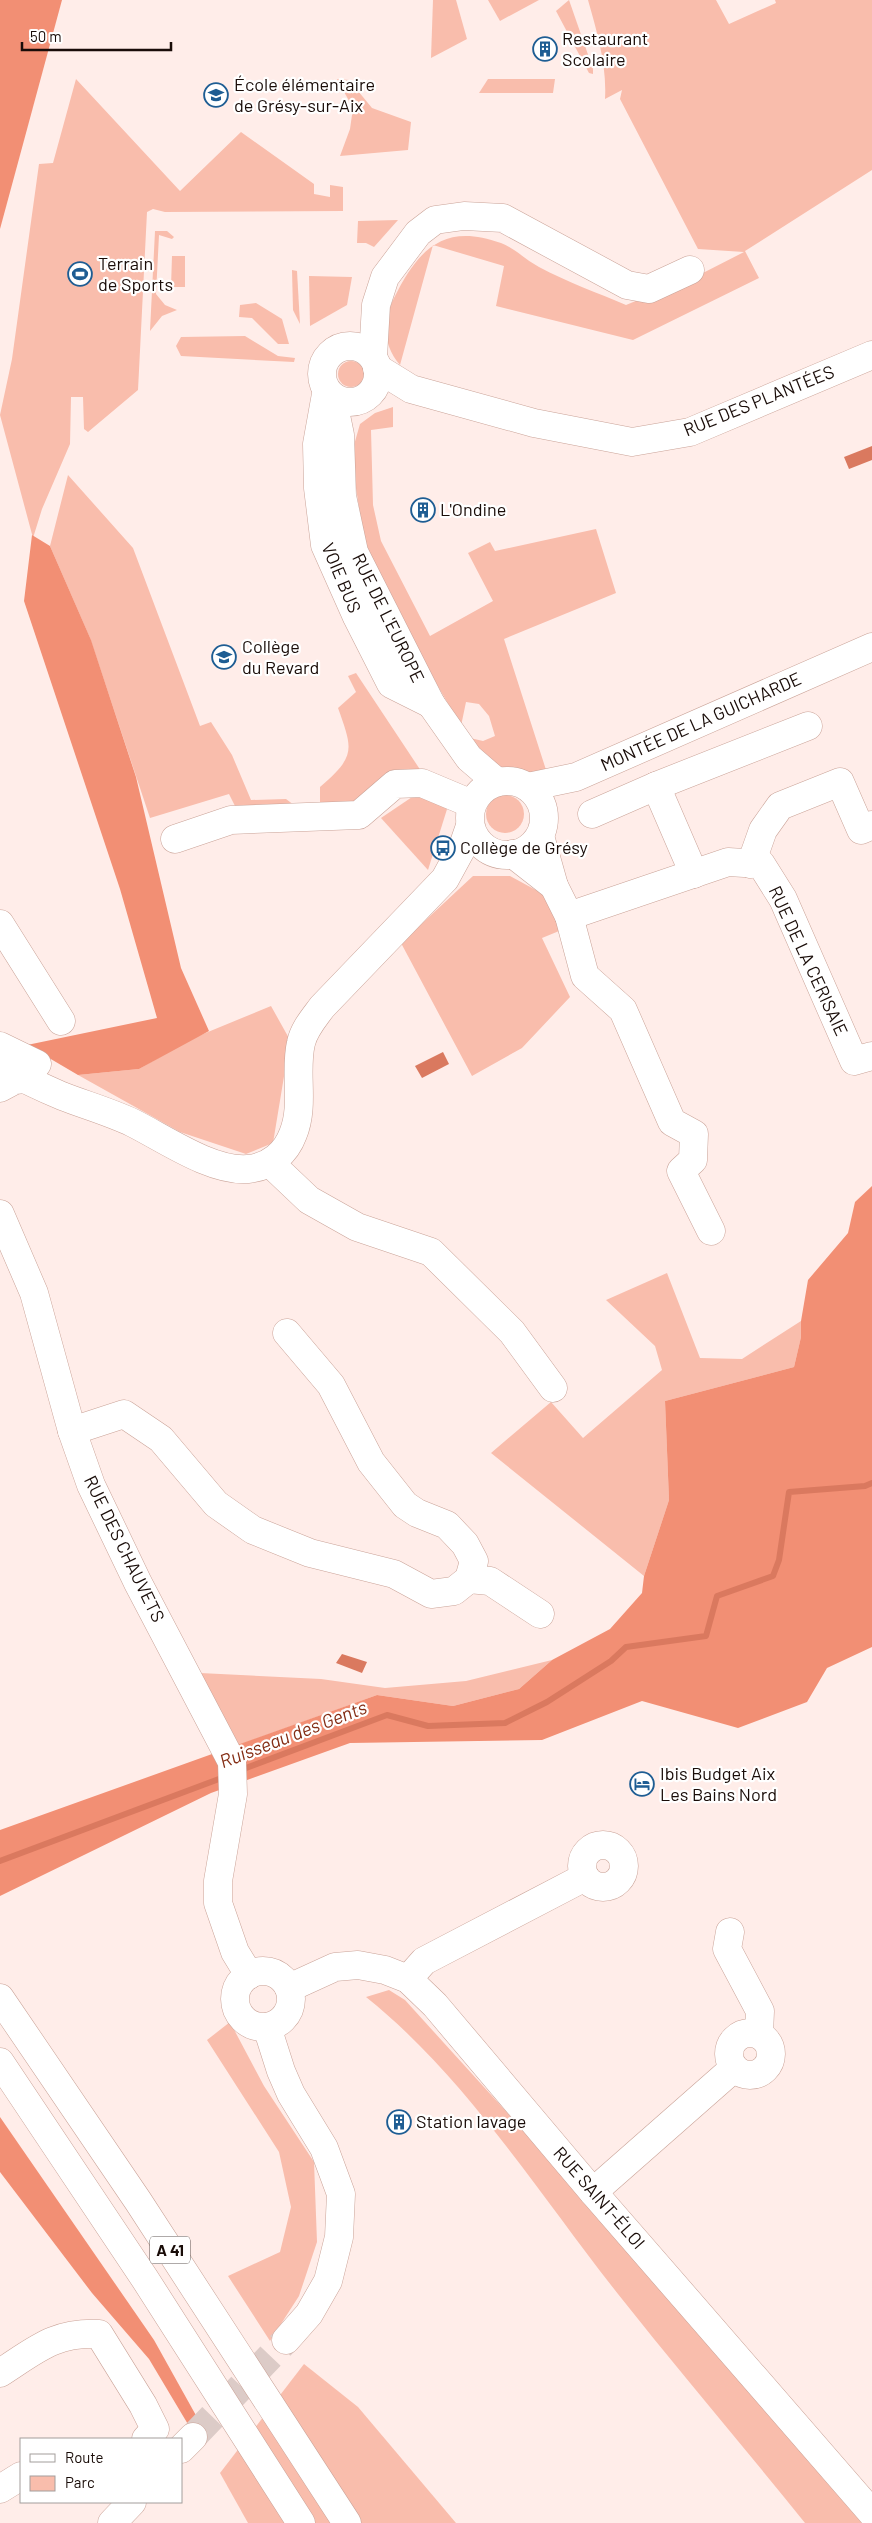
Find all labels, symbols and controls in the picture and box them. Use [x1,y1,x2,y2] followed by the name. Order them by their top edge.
[22,20,171,52] scale bar
[30,27,62,45] text: 50 m
[562,27,648,70] place label: Restaurant Scolaire
[532,36,558,62] building icon: Restaurant Scolaire
[234,73,375,116] place label: École élémentaire de Grésy-sur-Aix
[203,82,229,108] school or university icon: École élémentaire de Grésy-sur-Aix
[98,252,173,295] place label: Terrain de Sports
[67,261,93,287] sports icon: Terrain de Sports
[680,360,837,440] street label: RUE DES PLANTÉES
[410,497,436,523] building icon: L'Ondine
[440,498,506,520] place label: L'Ondine
[317,539,367,616] street label: VOIE BUS
[348,549,430,686] street label: RUE DE L'EUROPE
[242,635,319,678] place label: Collège du Revard
[211,644,237,670] school or university icon: Collège du Revard
[597,667,804,775] street label: MONTÉE DE LA GUICHARDE
[430,835,456,861] bus stop icon: Collège de Grésy
[460,836,588,858] place label: Collège de Grésy
[765,882,853,1039] street label: RUE DE LA CERISAIE
[80,1472,170,1626] street label: RUE DES CHAUVETS
[216,1695,370,1772] water label: Ruisseau des Gents
[660,1762,777,1805] place label: Ibis Budget Aix Les Bains Nord
[629,1771,655,1797] hotel icon: Ibis Budget Aix Les Bains Nord
[386,2109,412,2135] building icon: Station lavage
[416,2110,526,2132] place label: Station lavage
[549,2142,650,2253] street label: RUE SAINT-ÉLOI
[150,2236,190,2264] road number: A 41
[20,2438,182,2503] legend
[65,2448,104,2466] text: Route
[65,2473,95,2491] text: Parc

